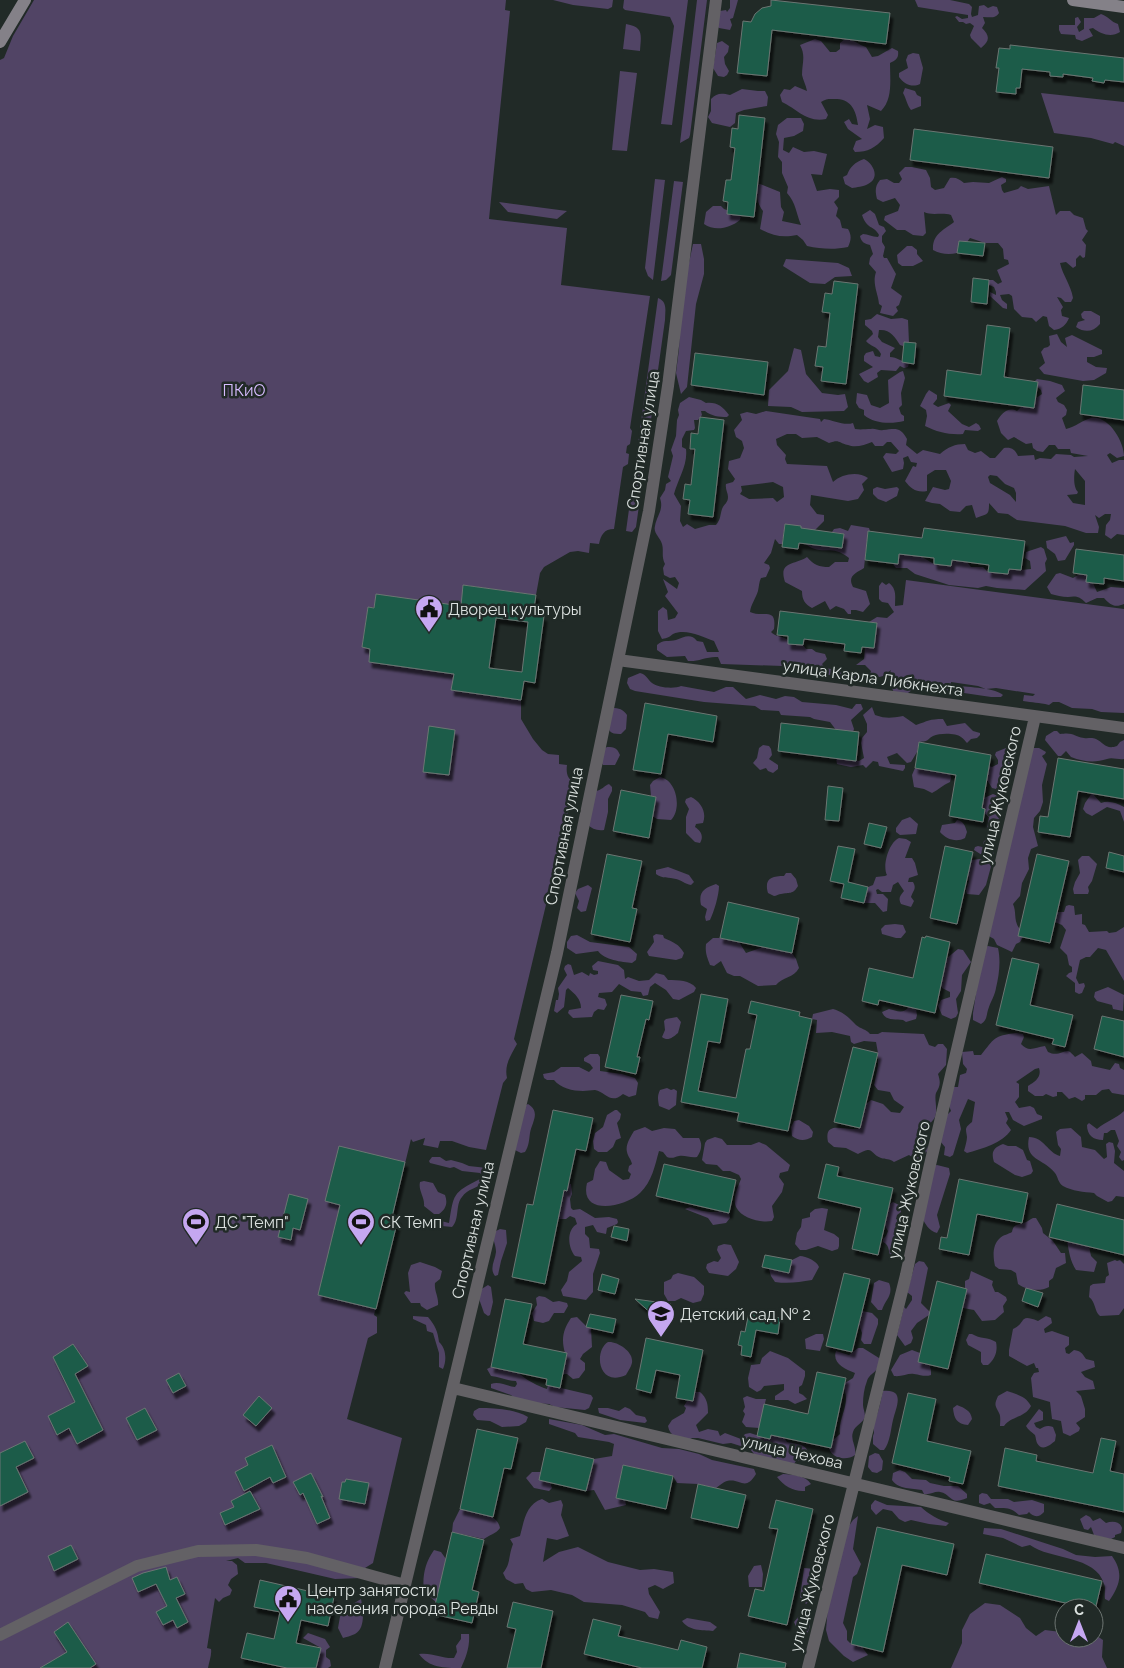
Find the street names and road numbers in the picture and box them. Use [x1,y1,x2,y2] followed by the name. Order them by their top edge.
[623,369,663,511] street label: Спортивная улица
[781,656,965,700] street label: улица Карла Либкнехта
[975,724,1025,866] street label: улица Жуковского
[541,765,587,907] street label: Спортивная улица
[884,1119,934,1261] street label: улица Жуковского
[448,1159,498,1301] street label: Спортивная улица
[739,1431,845,1473] street label: улица Чехова
[786,1512,838,1654] street label: улица Жуковского

